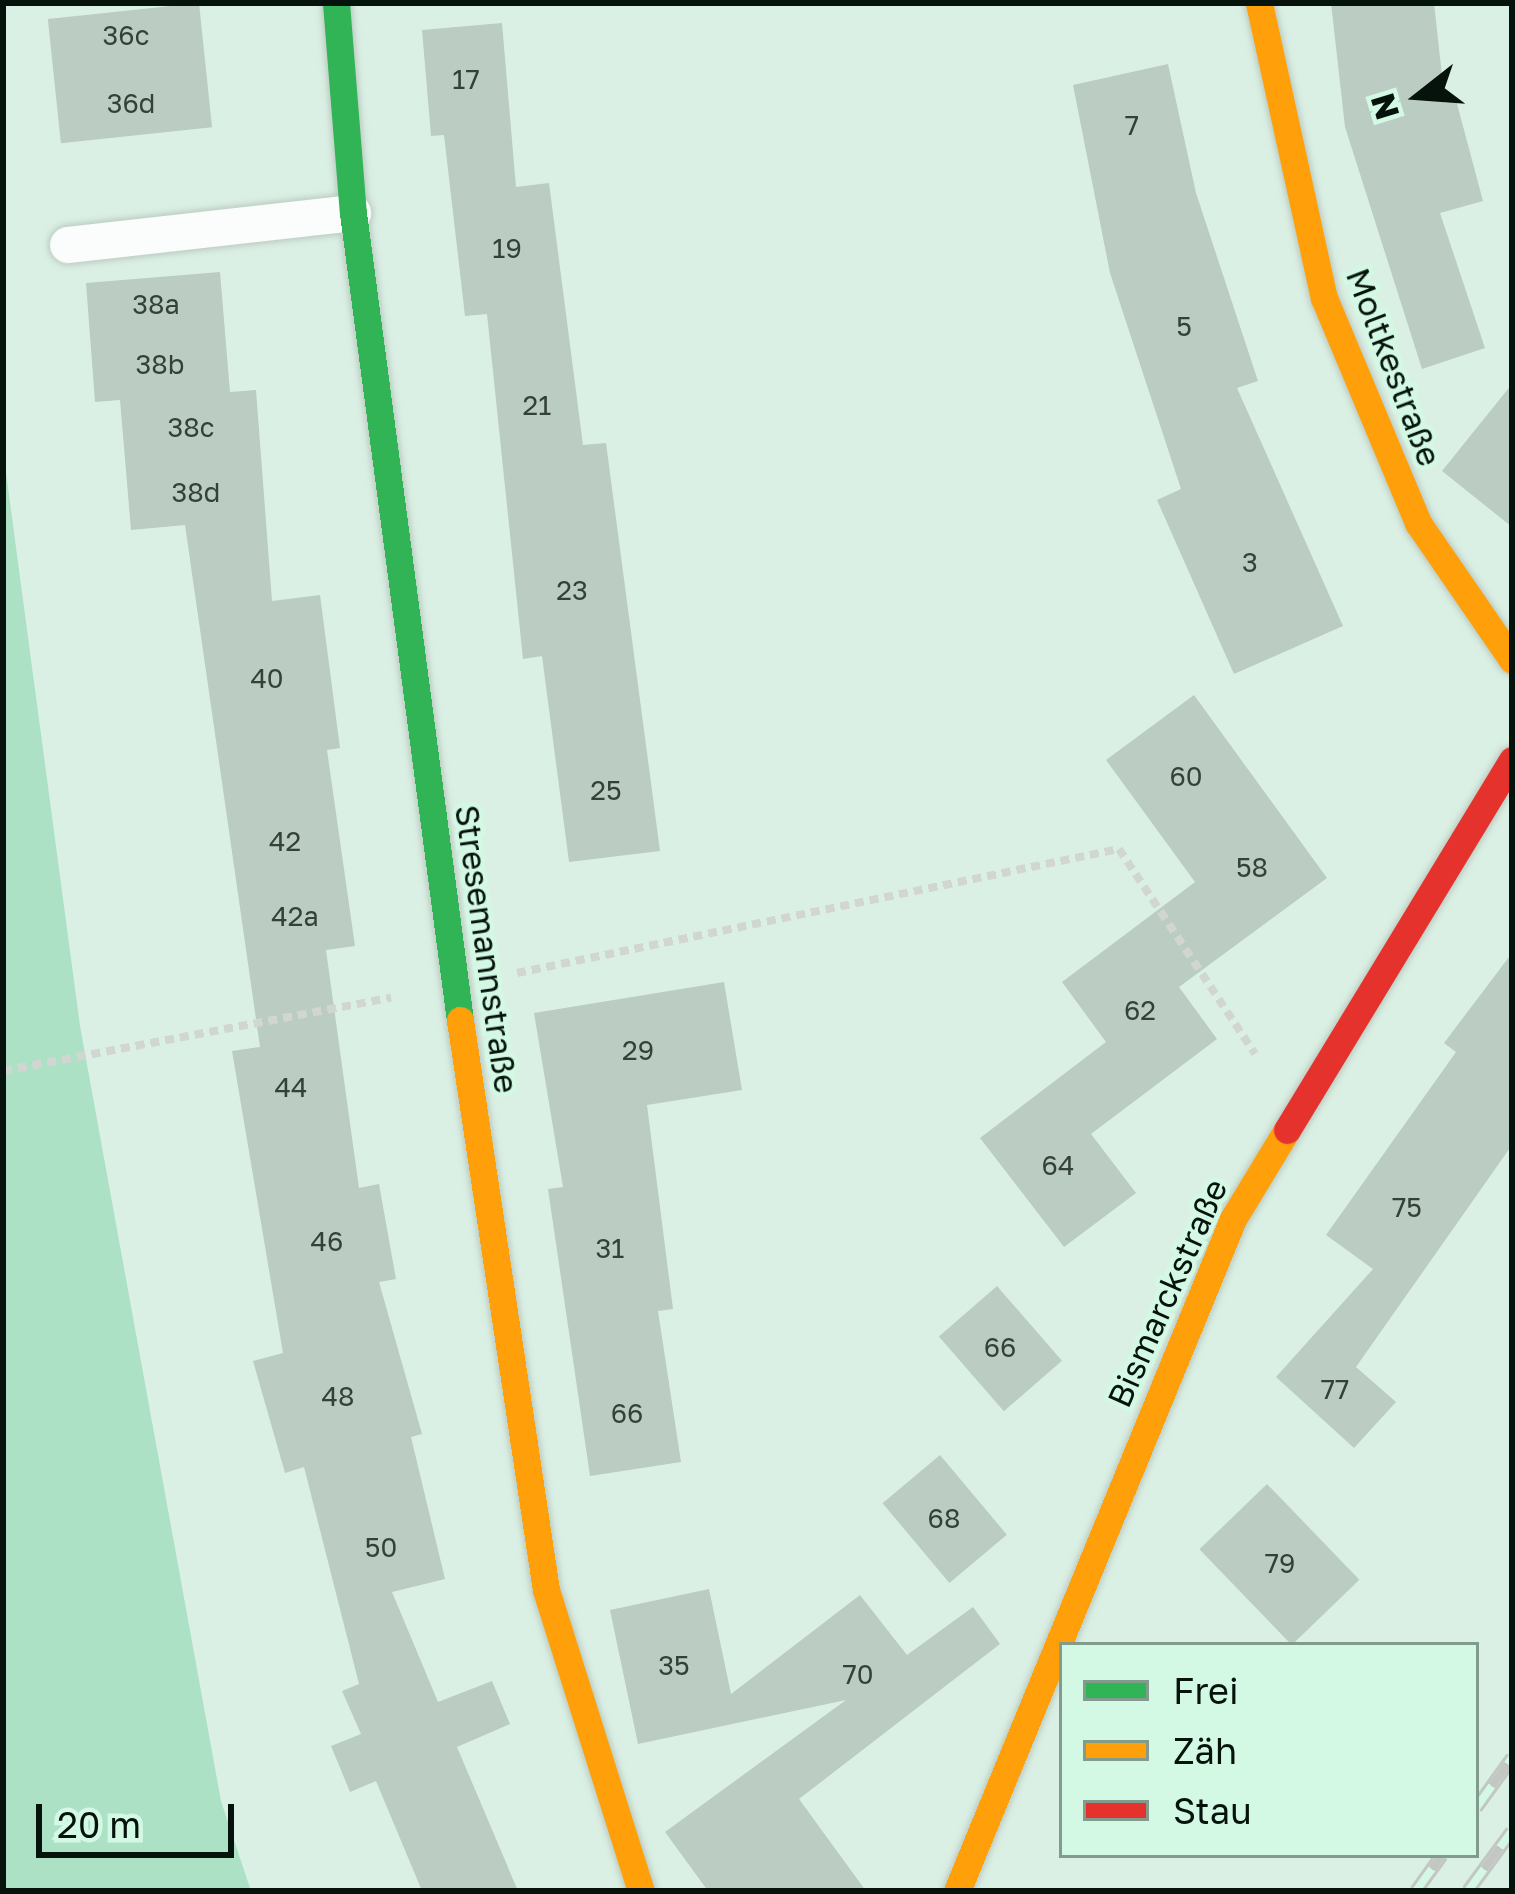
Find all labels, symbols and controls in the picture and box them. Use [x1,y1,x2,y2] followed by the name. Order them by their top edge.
[103,20,149,52] house number: 36c
[1359,36,1479,156] north arrow
[452,64,480,96] house number: 17
[107,88,155,120] house number: 36d
[1362,89,1406,124] text: N
[1125,110,1139,142] house number: 7
[492,233,522,265] house number: 19
[1338,263,1450,471] street label: Moltkestraße
[132,289,180,321] house number: 38a
[1176,311,1192,343] house number: 5
[136,349,184,381] house number: 38b
[523,390,551,422] house number: 21
[168,412,214,444] house number: 38c
[172,477,220,509] house number: 38d
[1242,547,1258,579] house number: 3
[556,575,588,607] house number: 23
[250,663,284,695] house number: 40
[1169,761,1203,793] house number: 60
[590,775,622,807] house number: 25
[447,802,527,1096] street label: Stresemannstraße
[269,826,301,858] house number: 42
[1236,852,1268,884] house number: 58
[271,901,319,933] house number: 42a
[1124,995,1156,1027] house number: 62
[622,1035,654,1067] house number: 29
[275,1072,307,1104] house number: 44
[1042,1150,1074,1182] house number: 64
[1099,1173,1235,1413] street label: Bismarckstraße
[1392,1192,1422,1224] house number: 75
[311,1226,343,1258] house number: 46
[596,1233,624,1265] house number: 31
[984,1332,1016,1364] house number: 66
[1321,1374,1349,1406] house number: 77
[322,1381,354,1413] house number: 48
[611,1398,643,1430] house number: 66
[928,1503,960,1535] house number: 68
[365,1532,397,1564] house number: 50
[1265,1548,1295,1580] house number: 79
[1059,1642,1479,1858] legend
[658,1650,690,1682] house number: 35
[842,1659,874,1691] house number: 70
[1173,1669,1239,1712] text: Frei
[1173,1729,1237,1772] text: Zäh
[42,1780,240,1854] scale bar
[1173,1789,1252,1832] text: Stau
[57,1803,141,1846] text: 20 m

